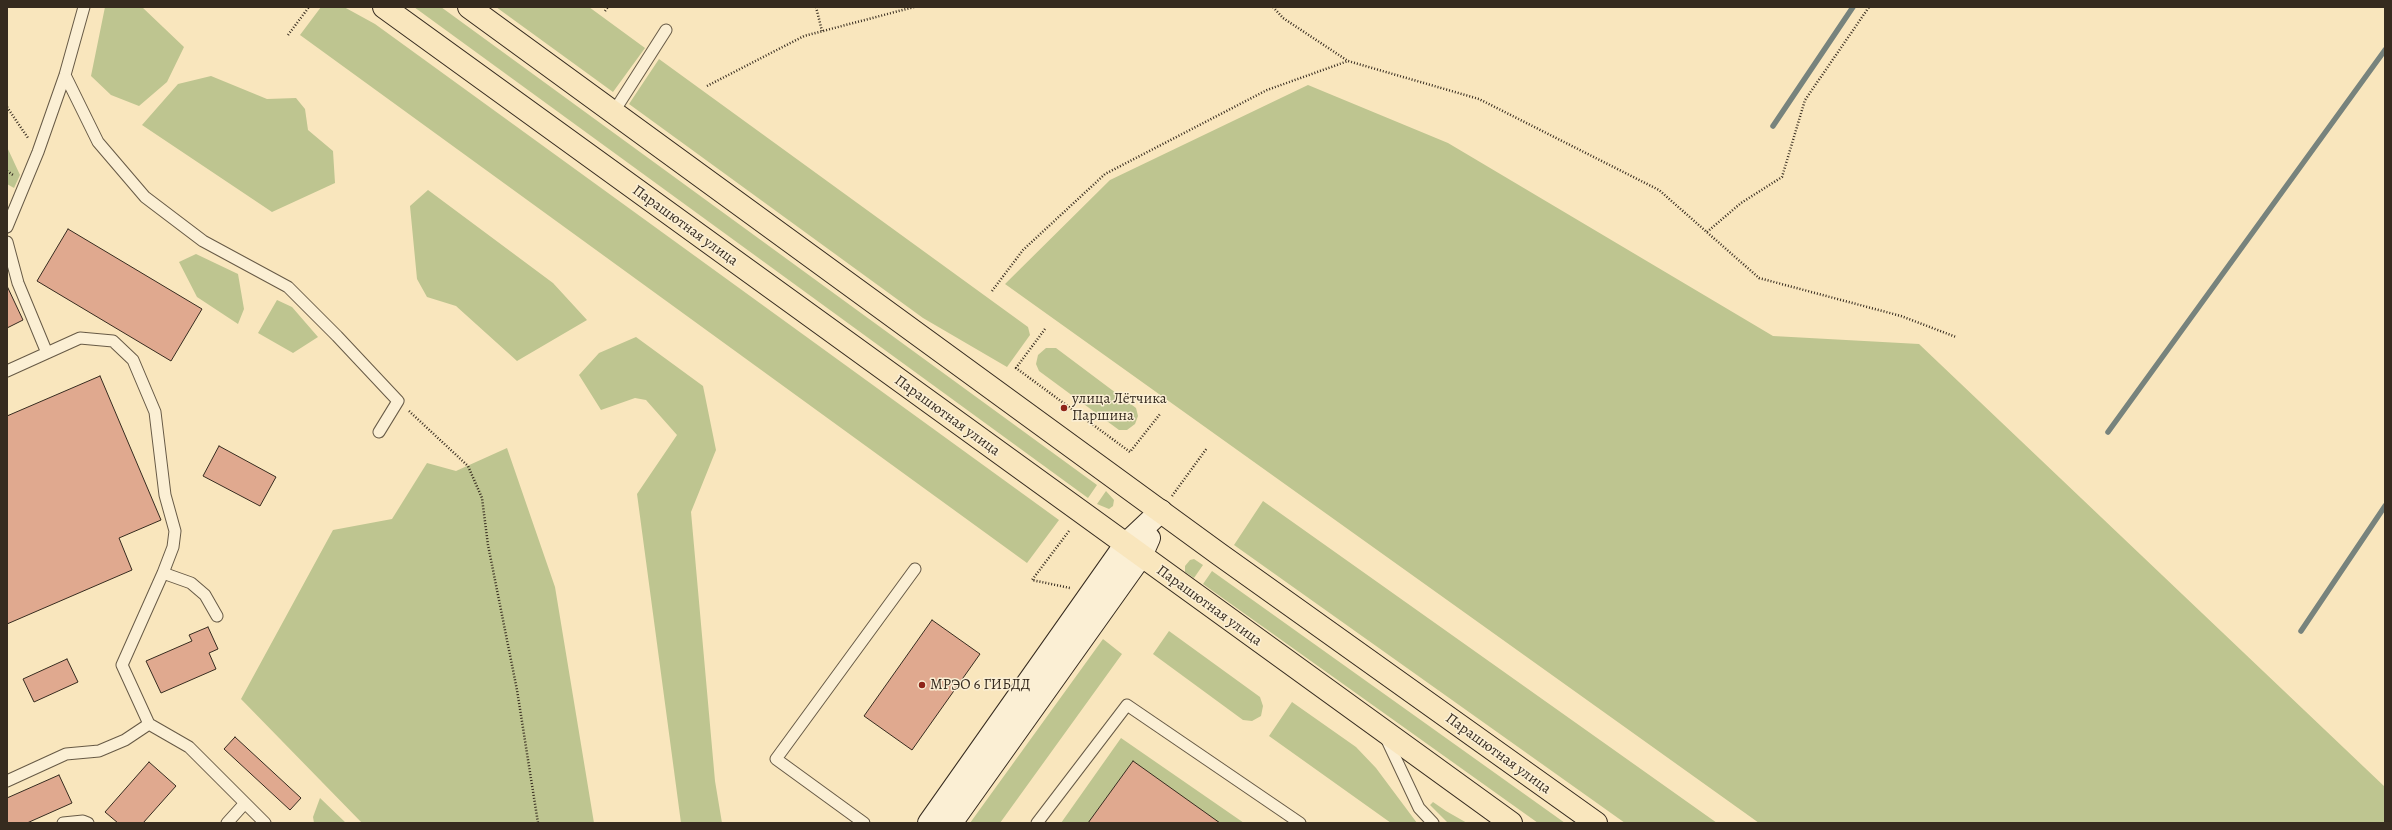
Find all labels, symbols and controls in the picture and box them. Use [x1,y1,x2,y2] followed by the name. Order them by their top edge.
[629,182,741,270] street label: Парашютная улица
[891,372,1003,460] street label: Парашютная улица
[1072,390,1167,425] place label: улица Лётчика Паршина
[1059,403,1069,413] marker: улица Лётчика Паршина
[1153,562,1265,650] street label: Парашютная улица
[930,676,1030,694] place label: МРЭО 6 ГИБДД
[917,680,927,690] marker: МРЭО 6 ГИБДД
[1442,710,1554,798] street label: Парашютная улица

